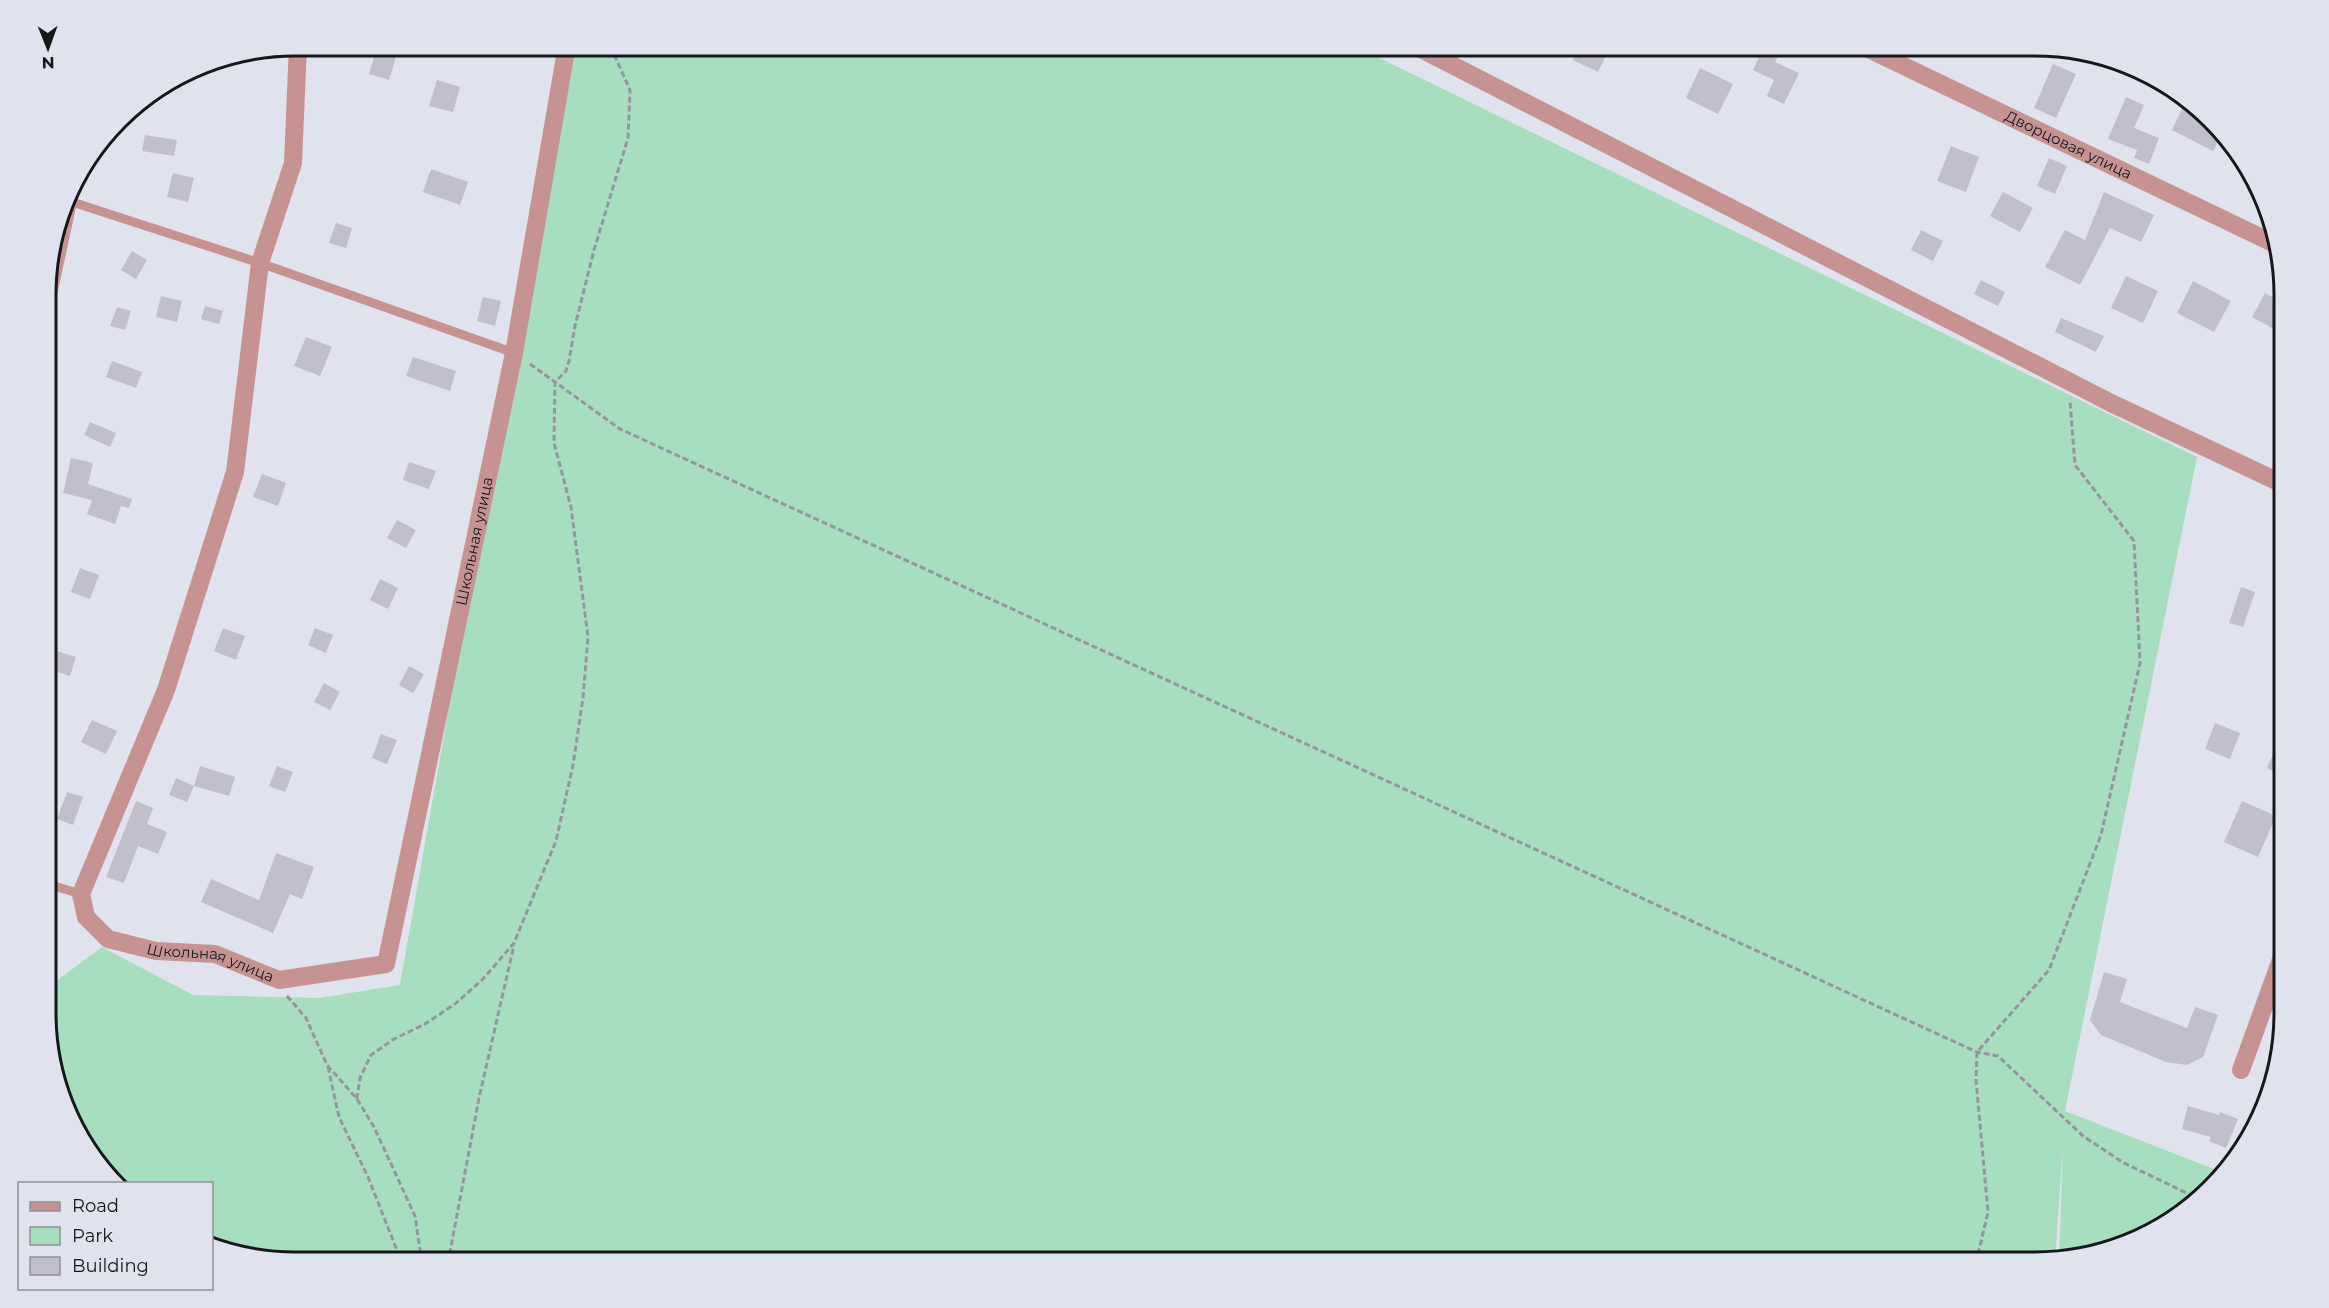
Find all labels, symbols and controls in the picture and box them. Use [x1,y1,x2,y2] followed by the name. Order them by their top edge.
[18,18,78,78] north arrow
[42,53,55,72] text: N
[2002,106,2135,183] street label: Дворцовая улица
[451,475,497,607] street label: Школьная улица
[145,939,277,986] street label: Школьная улица
[18,1182,213,1290] legend
[72,1195,119,1217] text: Road
[72,1225,113,1247] text: Park
[72,1255,149,1277] text: Building

